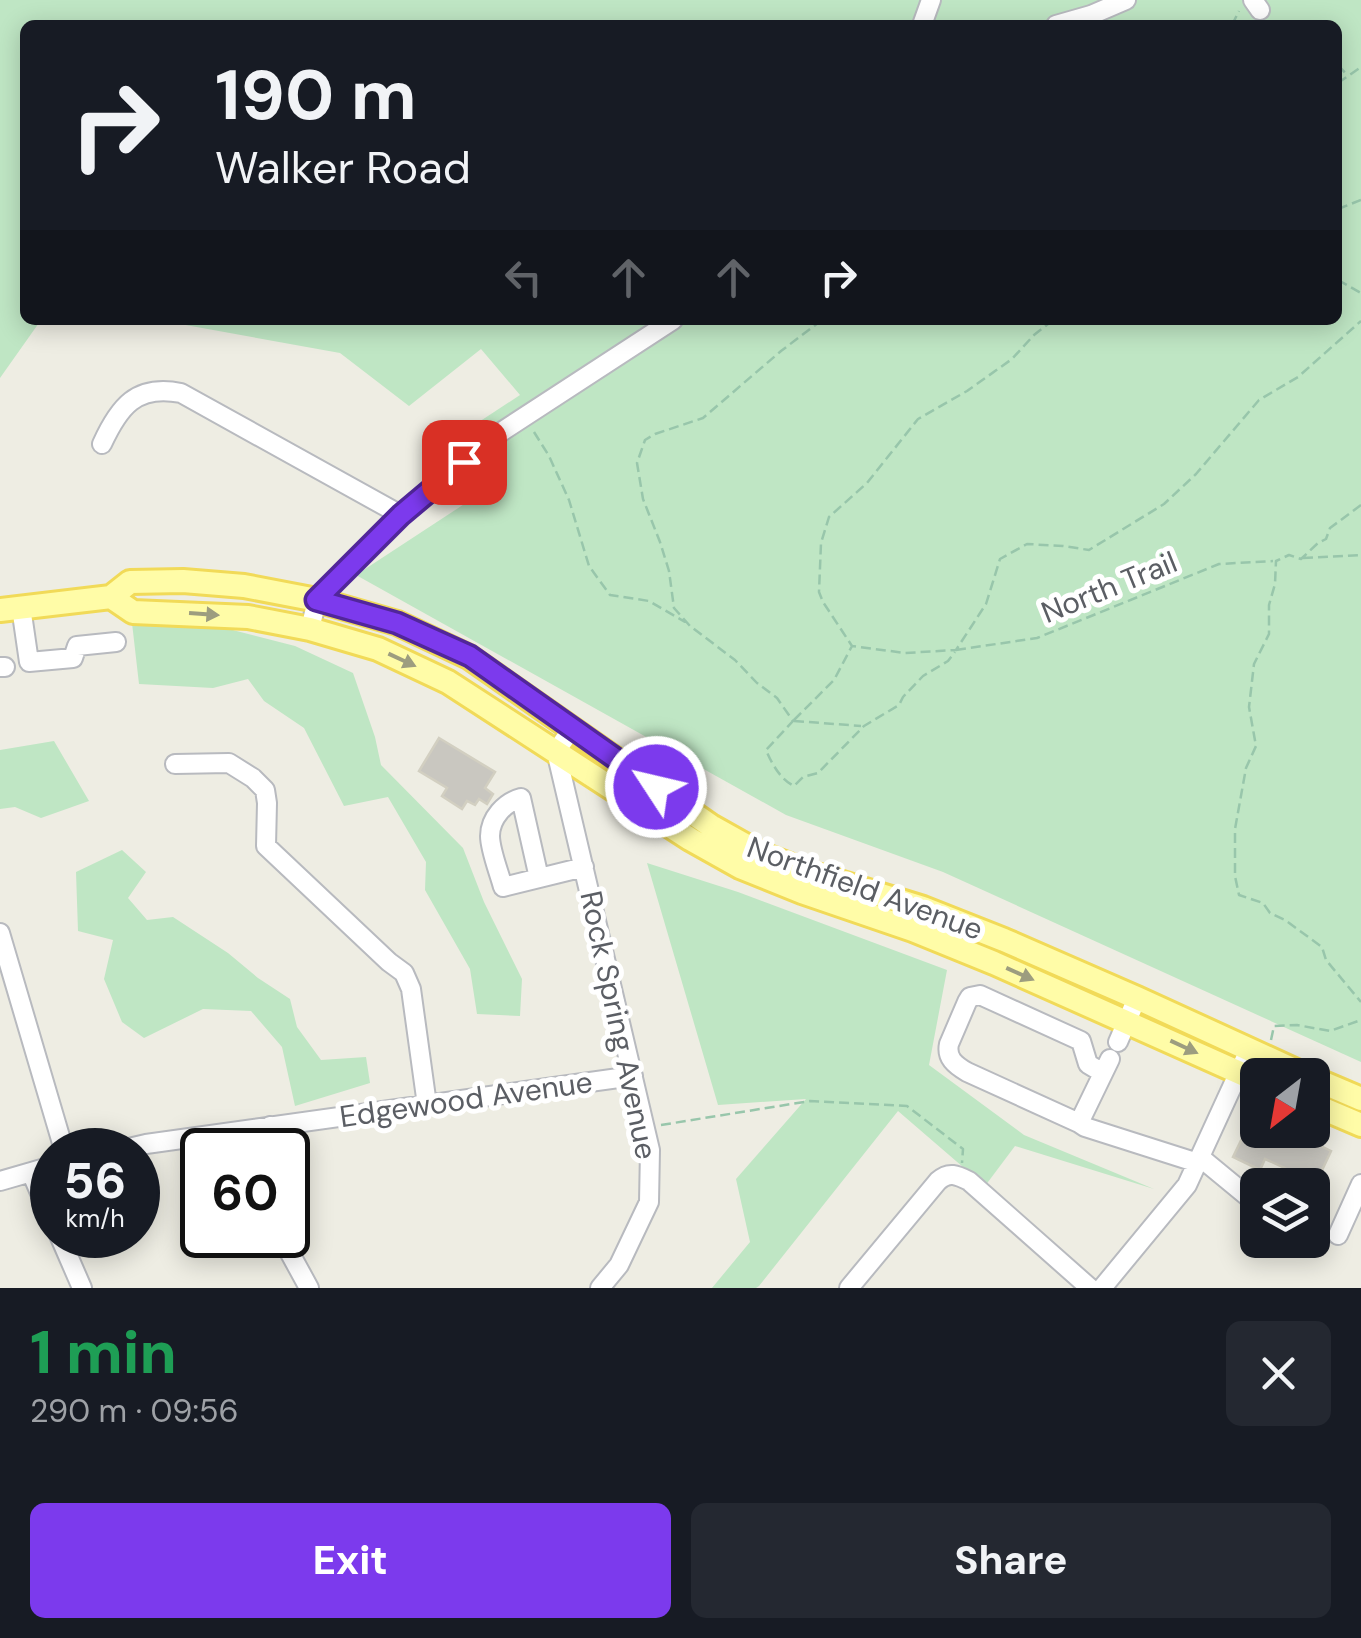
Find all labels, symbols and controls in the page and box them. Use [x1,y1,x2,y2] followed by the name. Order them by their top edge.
[215,50,417,141] text: 190 m
[50,60,180,190] icon: right
[215,138,471,197] text: Walker Road
[496,250,551,305] icon: left
[601,250,656,305] icon: ahead
[706,250,761,305] icon: ahead
[811,250,866,305] icon: right
[422,420,507,505] pin
[437,435,492,490] icon: arrive
[1035,542,1183,632] street label: North Trail
[188,606,220,622] one-way arrow
[388,652,417,669] one-way arrow
[604,735,708,839] position arrow
[742,827,988,949] street label: Northfield Avenue
[572,887,666,1163] street label: Rock Spring Avenue
[1005,966,1035,982] one-way arrow
[1169,1039,1199,1055] one-way arrow
[1240,1058,1330,1148] north arrow
[1240,1058,1330,1258] map controls
[337,1062,595,1136] street label: Edgewood Avenue
[180,1128,310,1258] speed limit sign: 60
[64,1148,126,1214] text: 56
[1240,1168,1330,1258] button: layers
[65,1202,125,1235] text: km/h
[30,1313,177,1392] text: 1 min
[1226,1321,1331,1426] button: close
[30,1390,239,1432] text: 290 m · 09:56
[30,1503,671,1618] button: Exit
[691,1503,1331,1618] button: Share

